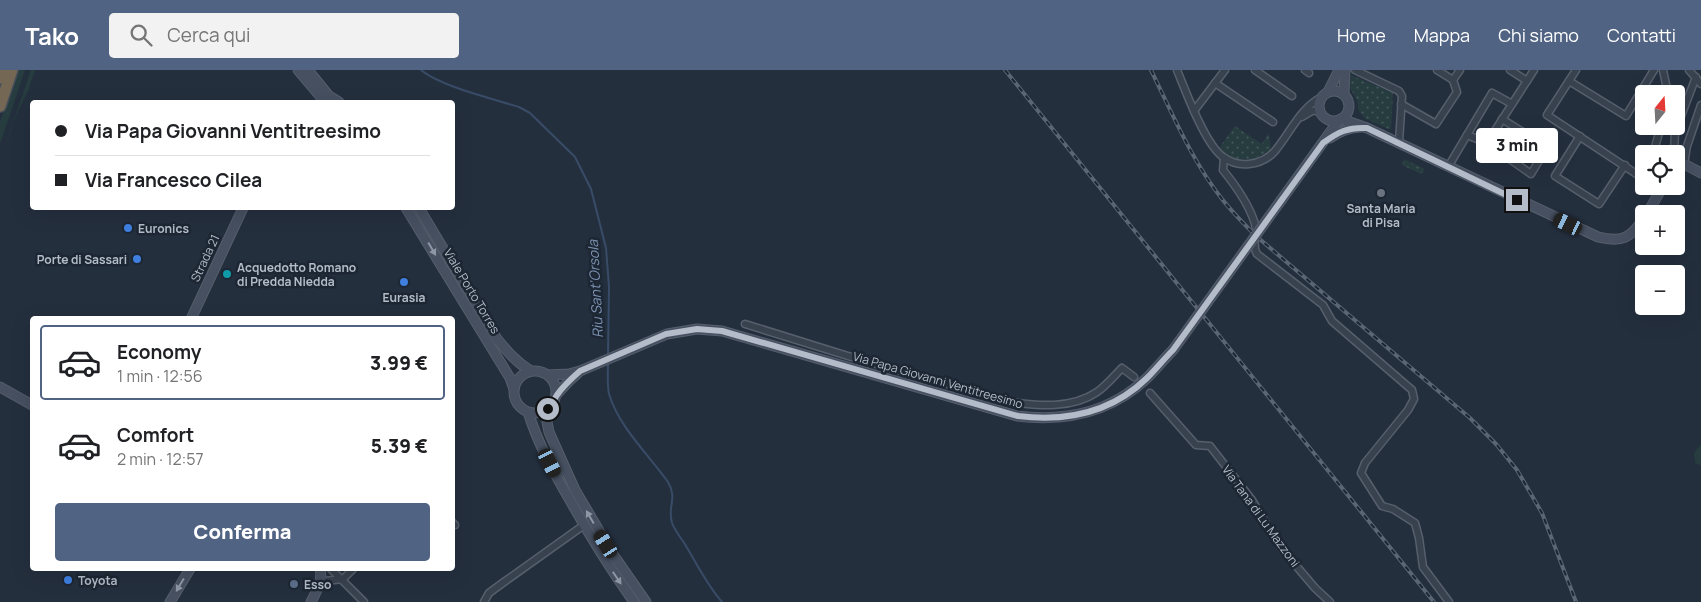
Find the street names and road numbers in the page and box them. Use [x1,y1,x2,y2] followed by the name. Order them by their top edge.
[187,231,223,285] street label: Strada 21
[440,245,504,337] street label: Viale Porto Torres
[851,348,1025,412] street label: Via Papa Giovanni Ventitreesimo
[1218,462,1304,570] street label: Via Tana di Lu Mazzoni

